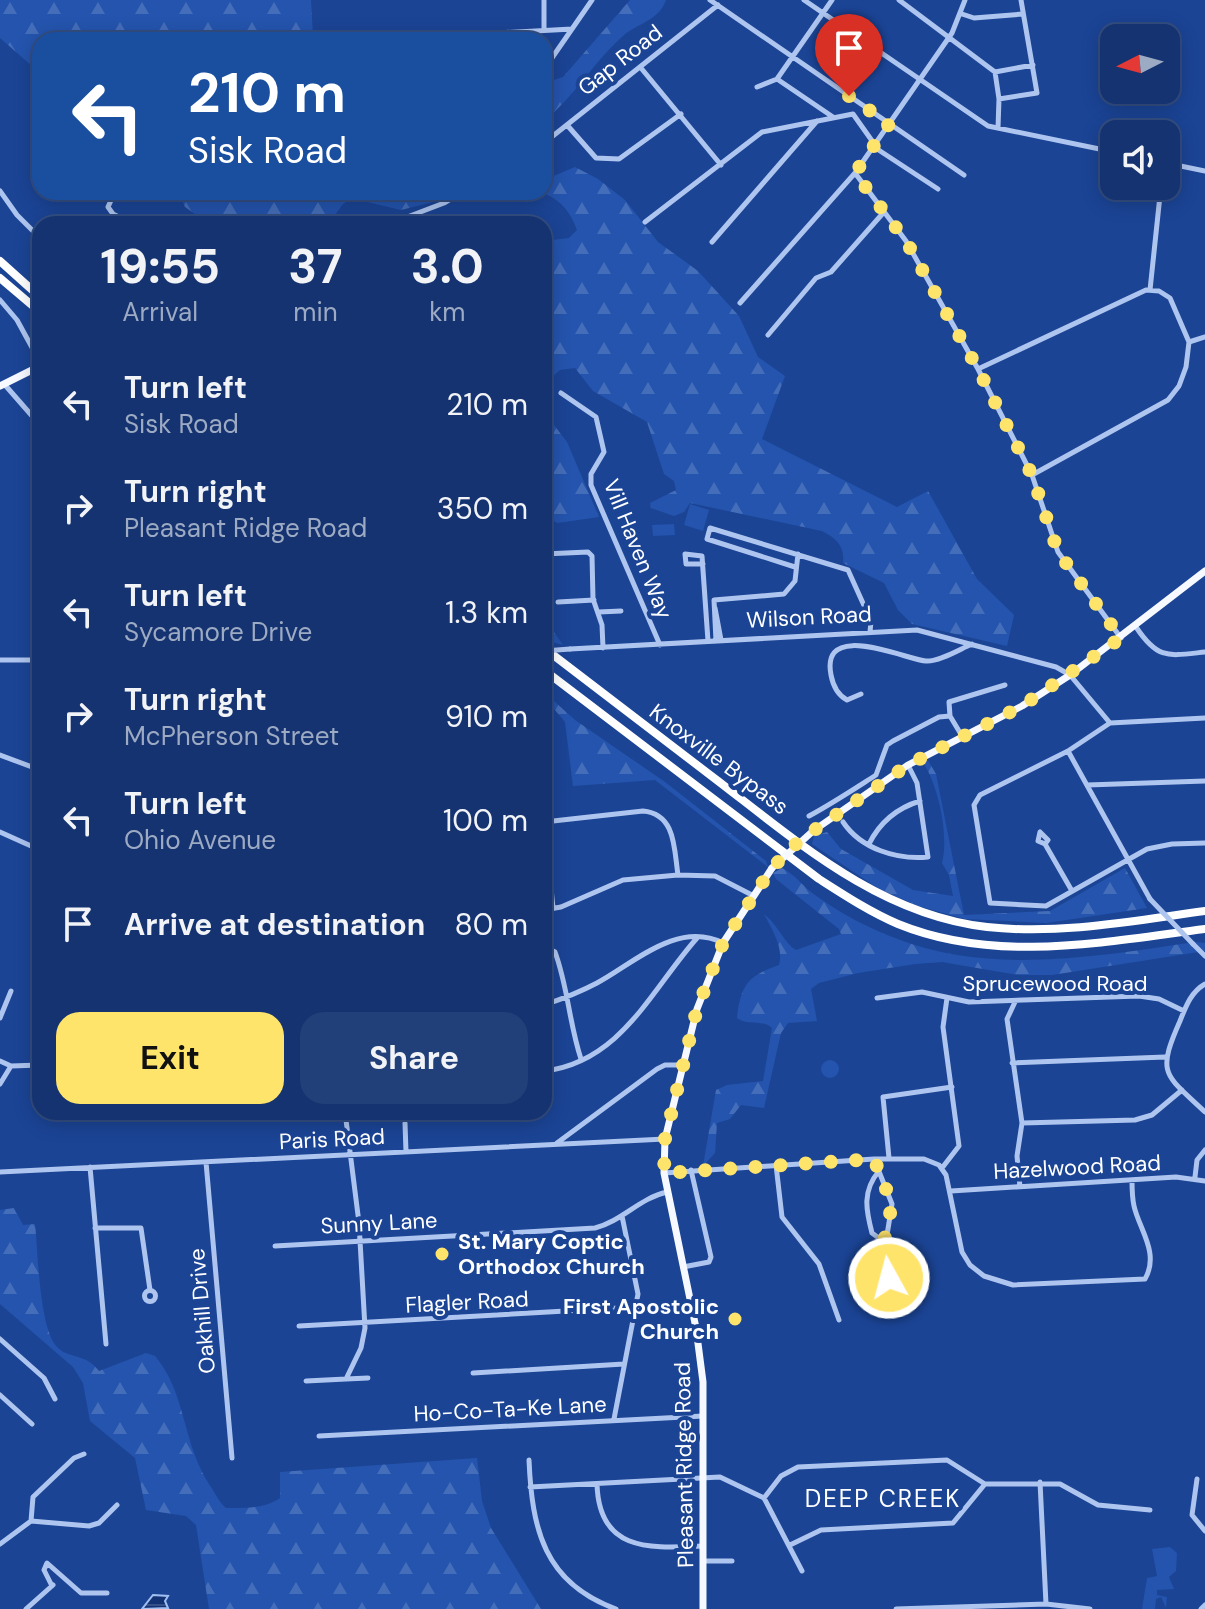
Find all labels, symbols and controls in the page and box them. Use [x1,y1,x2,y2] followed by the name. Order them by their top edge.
[815,14.0,883,96] pin
[572,18,668,102] street label: Gap Road
[1100,24,1180,104] north arrow
[1100,24,1180,200] map controls
[827,26,871,70] icon: arrive
[188,56,346,129] text: 210 m
[56,64,160,168] icon: left
[1100,120,1180,200] button: sound
[188,127,347,174] text: Sisk Road
[100,235,220,298] text: 19:55
[288,235,343,298] text: 37
[411,235,484,298] text: 3.0
[122,295,198,329] text: Arrival
[293,295,338,329] text: min
[429,295,465,329] text: km
[124,368,247,407] text: Turn left
[56,382,100,426] icon: left
[446,385,528,424] text: 210 m
[124,407,239,441] text: Sisk Road
[124,472,267,511] text: Turn right
[597,475,679,623] street label: Vill Haven Way
[56,486,100,530] icon: right
[437,489,528,528] text: 350 m
[124,511,367,545] text: Pleasant Ridge Road
[124,576,247,615] text: Turn left
[56,590,100,634] icon: left
[445,593,528,632] text: 1.3 km
[746,599,872,635] street label: Wilson Road
[124,615,312,649] text: Sycamore Drive
[124,680,267,719] text: Turn right
[56,694,100,738] icon: right
[445,697,528,736] text: 910 m
[643,697,795,821] street label: Knoxville Bypass
[124,719,339,753] text: McPherson Street
[124,784,247,823] text: Turn left
[56,798,100,842] icon: left
[443,801,528,840] text: 100 m
[124,823,276,857] text: Ohio Avenue
[56,902,100,946] icon: arrive
[124,905,425,944] text: Arrive at destination
[455,905,528,944] text: 80 m
[962,969,1148,998] street label: Sprucewood Road
[56,1012,284,1104] button: Exit
[300,1012,528,1104] button: Share
[278,1122,386,1156] street label: Paris Road
[992,1148,1162,1186] street label: Hazelwood Road
[320,1205,438,1241] street label: Sunny Lane
[458,1227,645,1281] place label: St. Mary Coptic Orthodox Church
[847,1236,931,1320] position arrow
[433,1245,451,1263] marker: St. Mary Coptic Orthodox Church
[182,1247,222,1375] street label: Oakhill Drive
[405,1284,529,1320] street label: Flagler Road
[563,1292,719,1346] place label: First Apostolic Church
[726,1310,744,1328] marker: First Apostolic Church
[668,1362,700,1568] street label: Pleasant Ridge Road
[413,1389,607,1429] street label: Ho-Co-Ta-Ke Lane
[805,1483,961,1514] district label: DEEP CREEK

